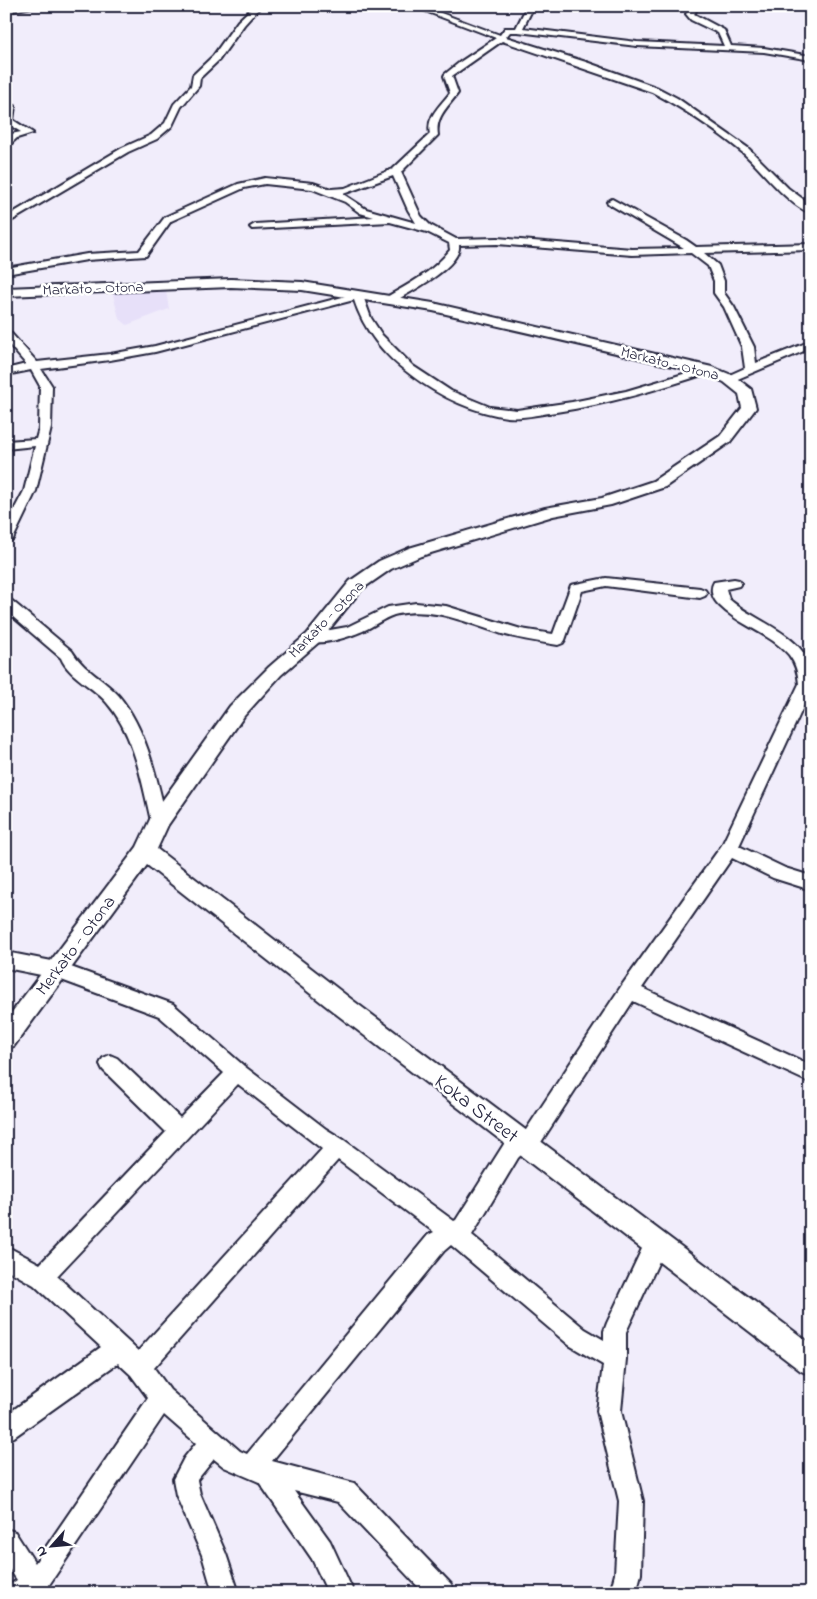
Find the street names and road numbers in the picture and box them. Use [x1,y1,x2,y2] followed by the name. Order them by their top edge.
[42,276,144,302] street label: Markato - Otona
[618,341,721,387] street label: Markato - Otona
[284,576,370,664] street label: Markato - Otona
[30,891,123,1002] street label: Merkato - Otona
[427,1068,524,1151] street label: Koka Street

